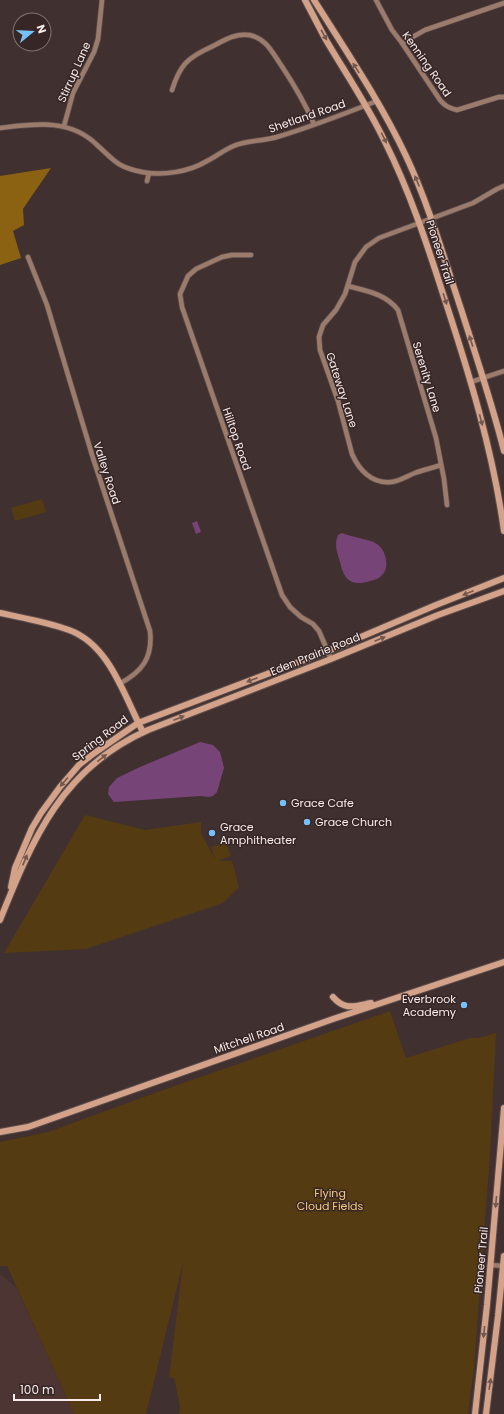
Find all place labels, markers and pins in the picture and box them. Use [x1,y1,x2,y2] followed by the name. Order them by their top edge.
[291,795,354,811] place label: Grace Cafe
[278,798,288,808] marker: Grace Cafe
[315,814,392,830] place label: Grace Church
[302,817,312,827] marker: Grace Church
[220,819,296,848] place label: Grace Amphitheater
[207,828,217,838] marker: Grace Amphitheater
[402,991,457,1020] place label: Everbrook Academy
[459,1000,469,1010] marker: Everbrook Academy

